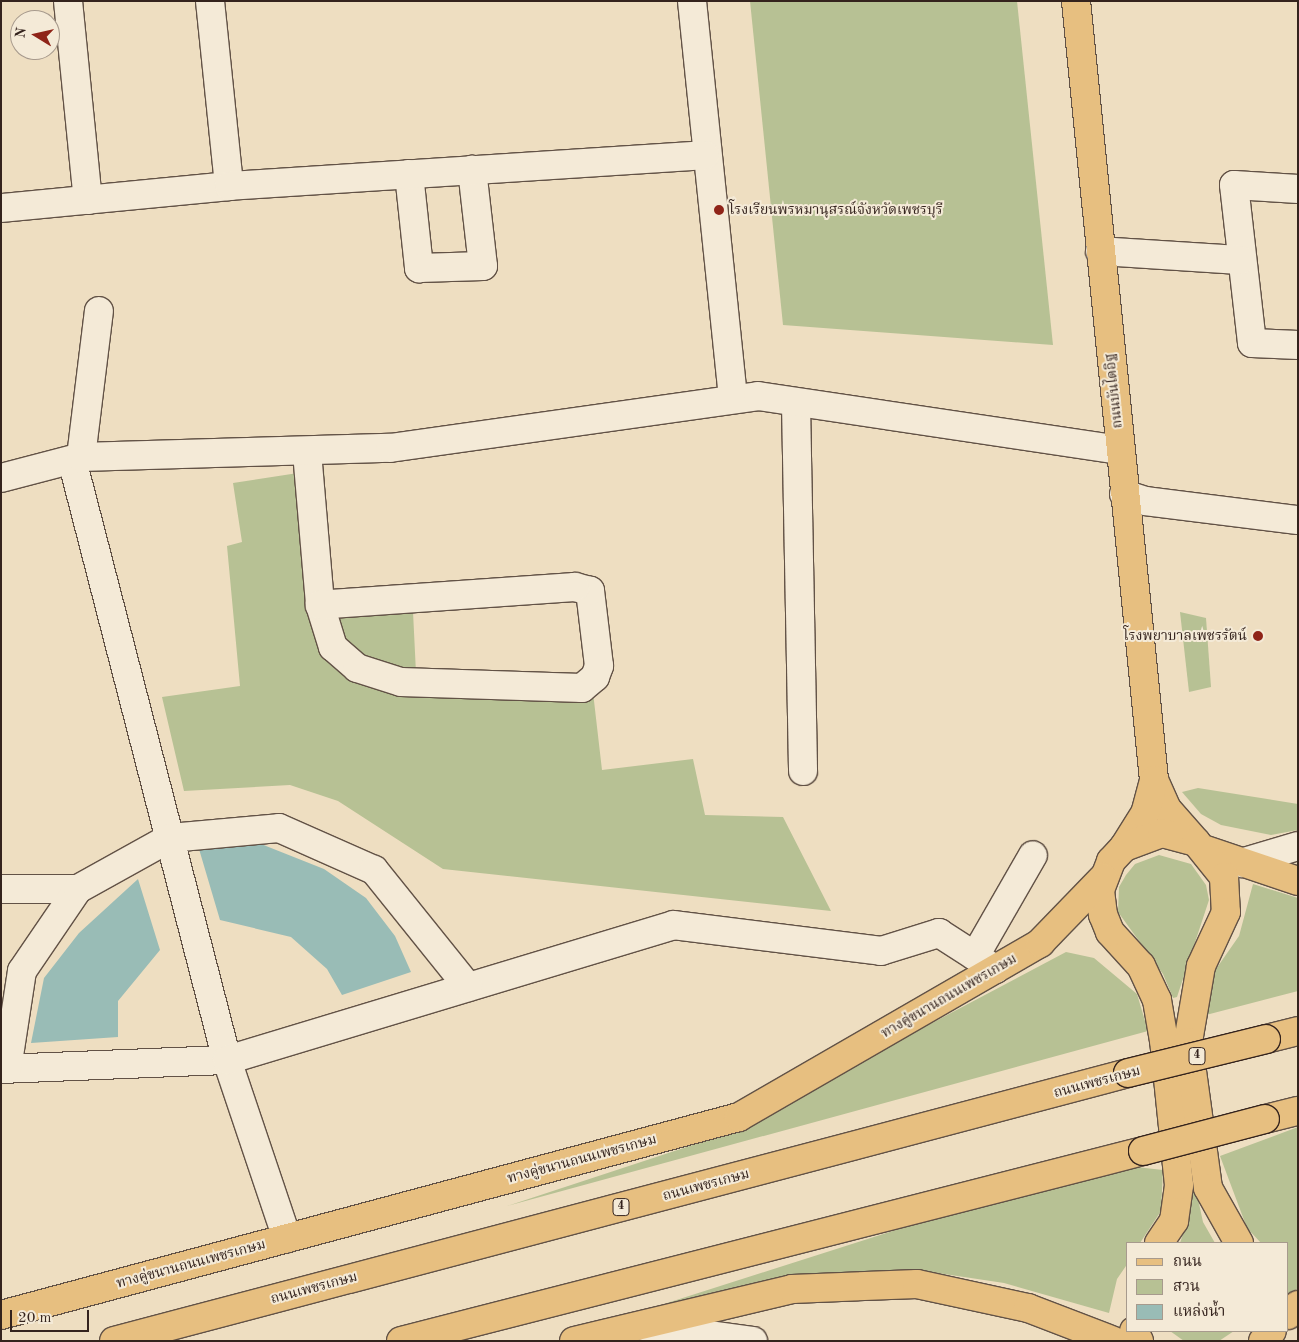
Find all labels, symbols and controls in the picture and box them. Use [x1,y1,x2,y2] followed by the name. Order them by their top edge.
[10,10,60,60] north arrow
[13,26,29,39] text: N
[729,202,943,218] place label: โรงเรียนพรหมานุสรณ์จังหวัดเพชรบุรี
[713,204,725,216] marker: โรงเรียนพรหมานุสรณ์จังหวัดเพชรบุรี
[1102,353,1126,429] street label: ถนนบันไดอิฐ
[1123,628,1247,644] place label: โรงพยาบาลเพชรรัตน์
[1251,629,1265,643] marker: โรงพยาบาลเพชรรัตน์
[878,950,1020,1042] street label: ทางคู่ขนานถนนเพชรเกษม
[1188,1046,1206,1066] road number: 4
[1052,1062,1142,1102] street label: ถนนเพชรเกษม
[506,1131,658,1187] street label: ทางคู่ขนานถนนเพชรเกษม
[661,1165,751,1205] street label: ถนนเพชรเกษม
[612,1198,630,1216] road number: 4
[115,1236,267,1292] street label: ทางคู่ขนานถนนเพชรเกษม
[1126,1242,1289,1332] legend
[1173,1255,1202,1270] text: ถนน
[269,1268,359,1308] street label: ถนนเพชรเกษม
[1173,1280,1200,1295] text: สวน
[12,1300,91,1332] scale bar
[1173,1305,1225,1320] text: แหล่งน้ำ
[18,1311,52,1326] text: 20 m

